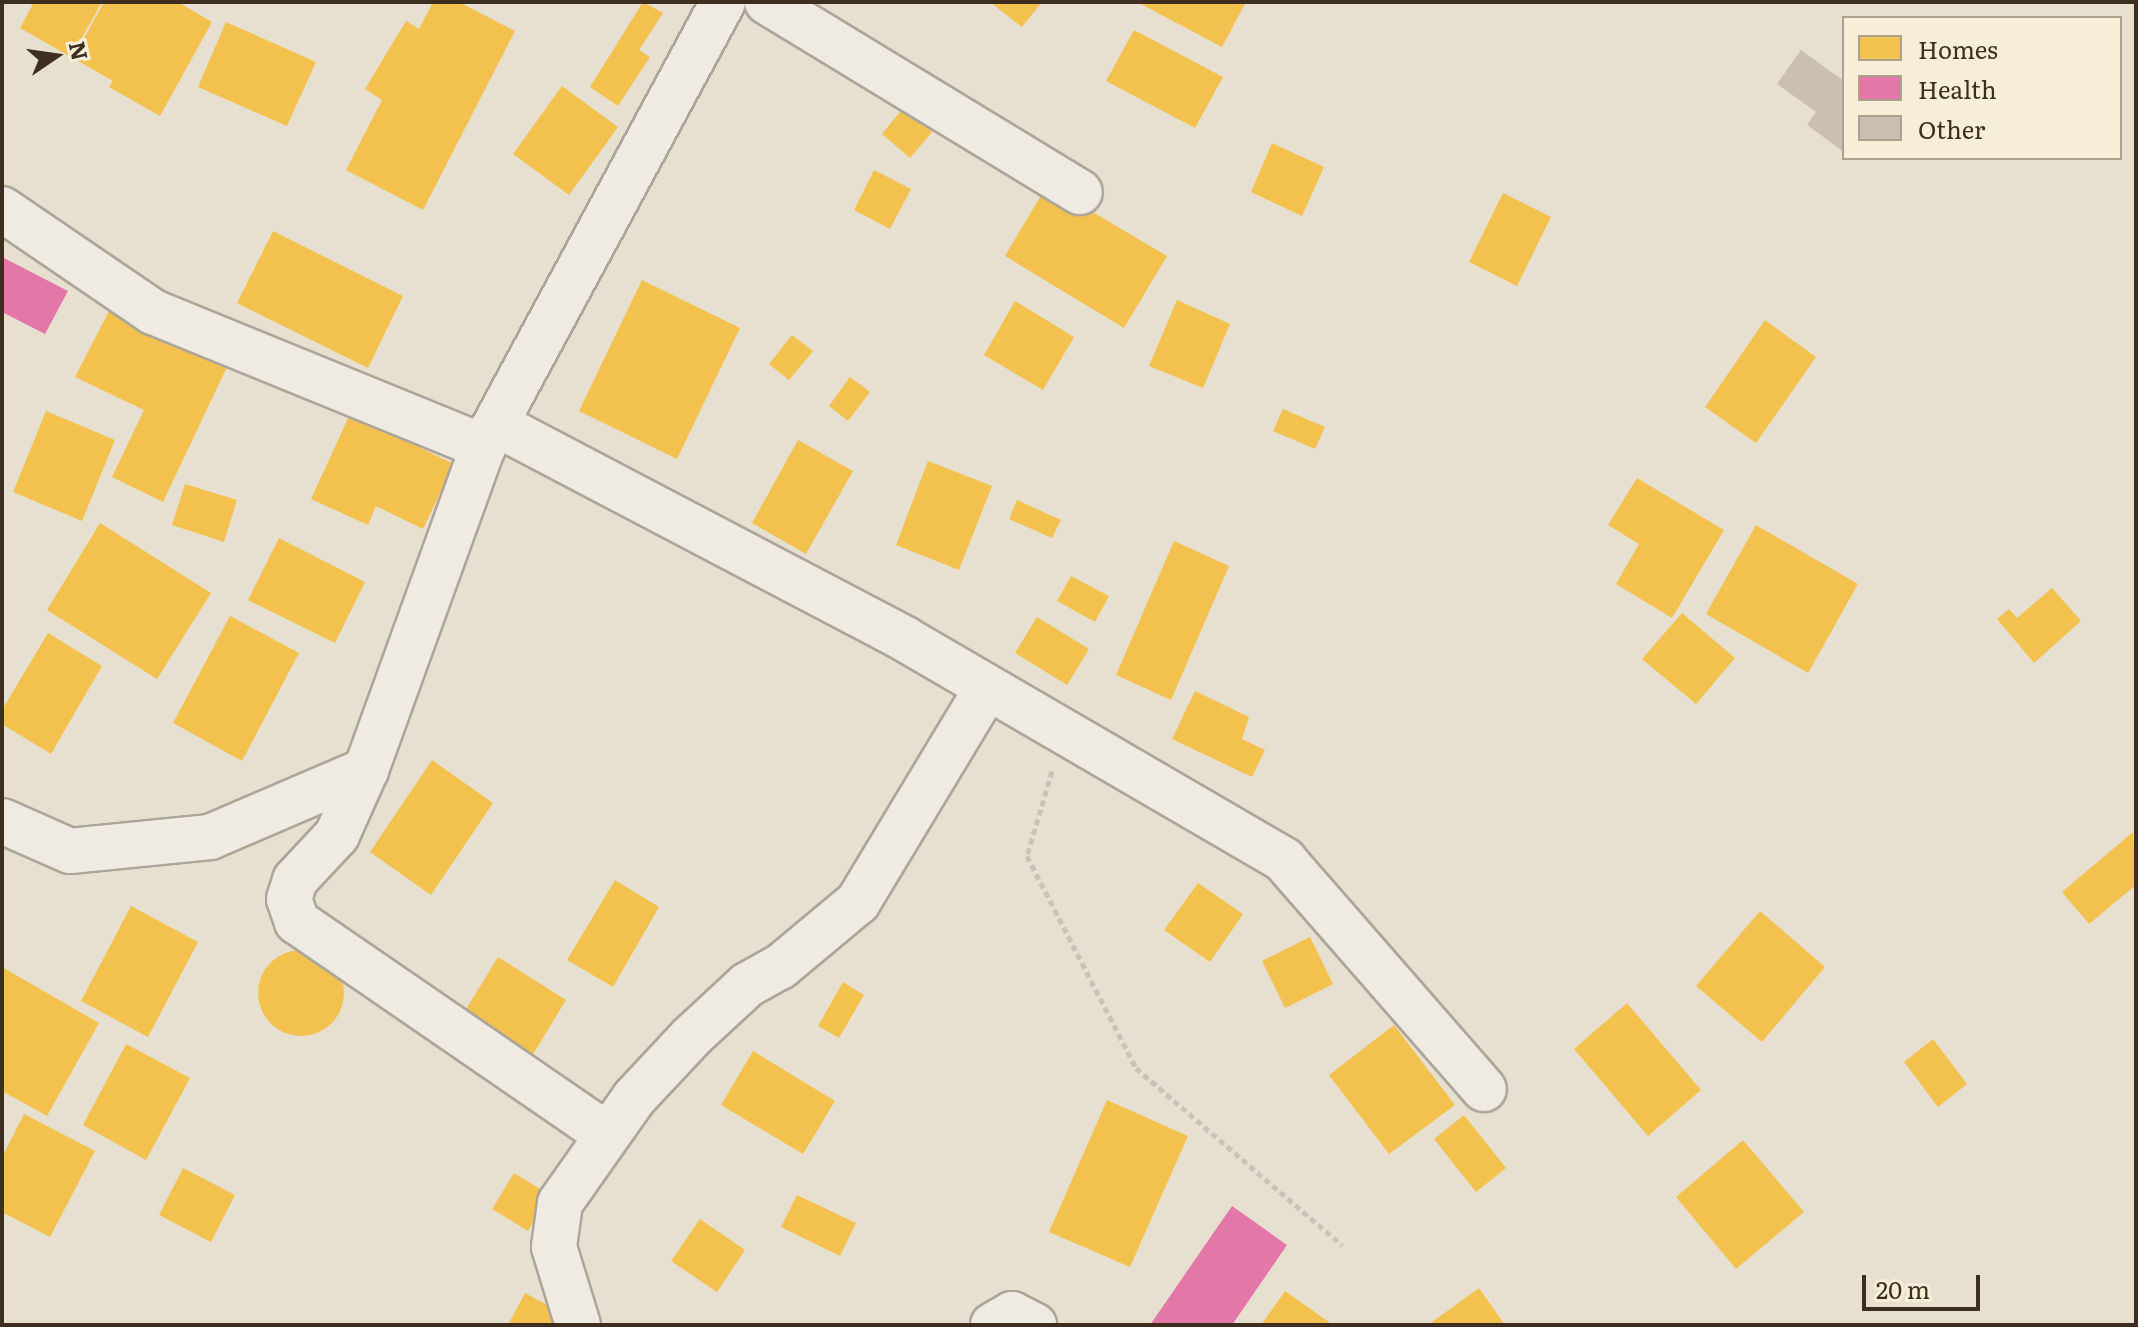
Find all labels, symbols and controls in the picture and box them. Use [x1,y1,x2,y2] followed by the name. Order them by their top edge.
[16,16,96,96] north arrow
[1842,16,2122,160] legend
[1918,31,1998,66] text: Homes
[62,38,98,63] text: N
[1918,71,1997,106] text: Health
[1918,111,1985,146] text: Other
[1866,1259,1984,1309] scale bar
[1876,1271,1930,1306] text: 20 m

